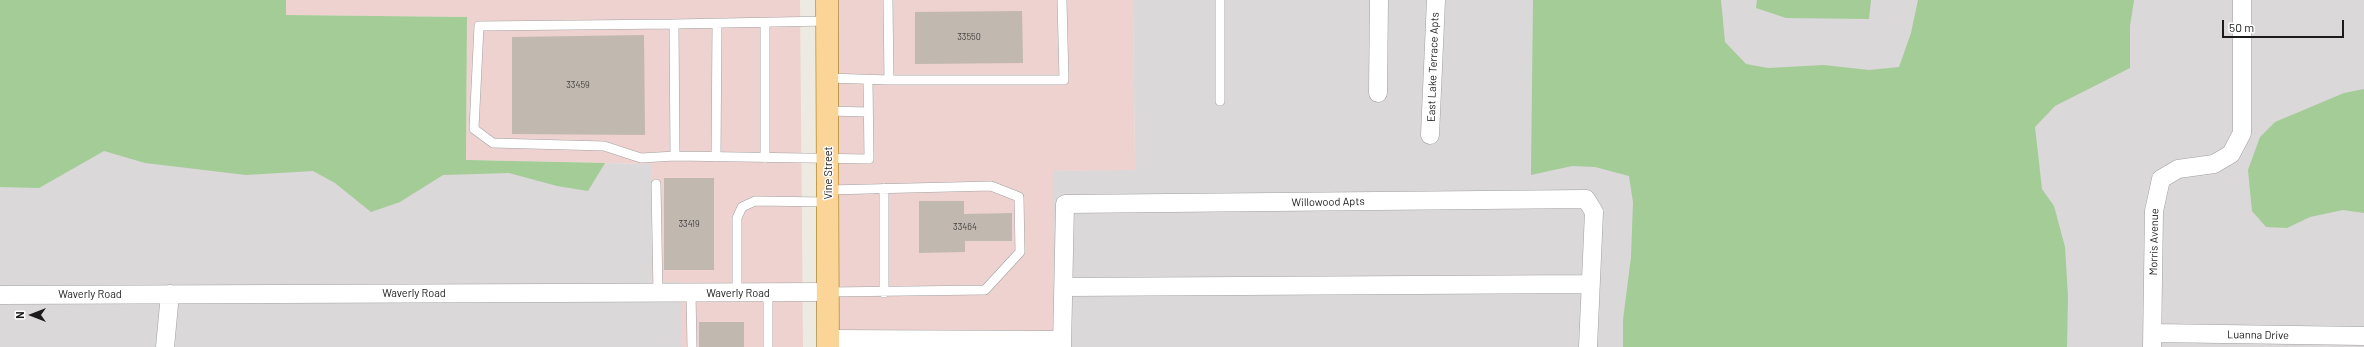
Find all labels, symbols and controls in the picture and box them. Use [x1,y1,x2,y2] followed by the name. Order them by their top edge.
[1424,12,1442,122] street label: East Lake Terrace Apts
[2224,12,2346,38] scale bar
[2229,20,2254,34] text: 50 m
[957,32,981,42] house number: 33550
[566,80,590,90] house number: 33459
[821,146,835,200] street label: Vine Street
[1291,195,1365,209] street label: Willowood Apts
[2147,208,2161,276] street label: Morris Avenue
[678,219,700,229] house number: 33419
[953,222,977,232] house number: 33464
[382,286,446,300] street label: Waverly Road
[706,286,770,300] street label: Waverly Road
[58,287,122,301] street label: Waverly Road
[12,295,52,335] north arrow
[13,311,26,319] text: N
[2227,328,2289,342] street label: Luanna Drive

